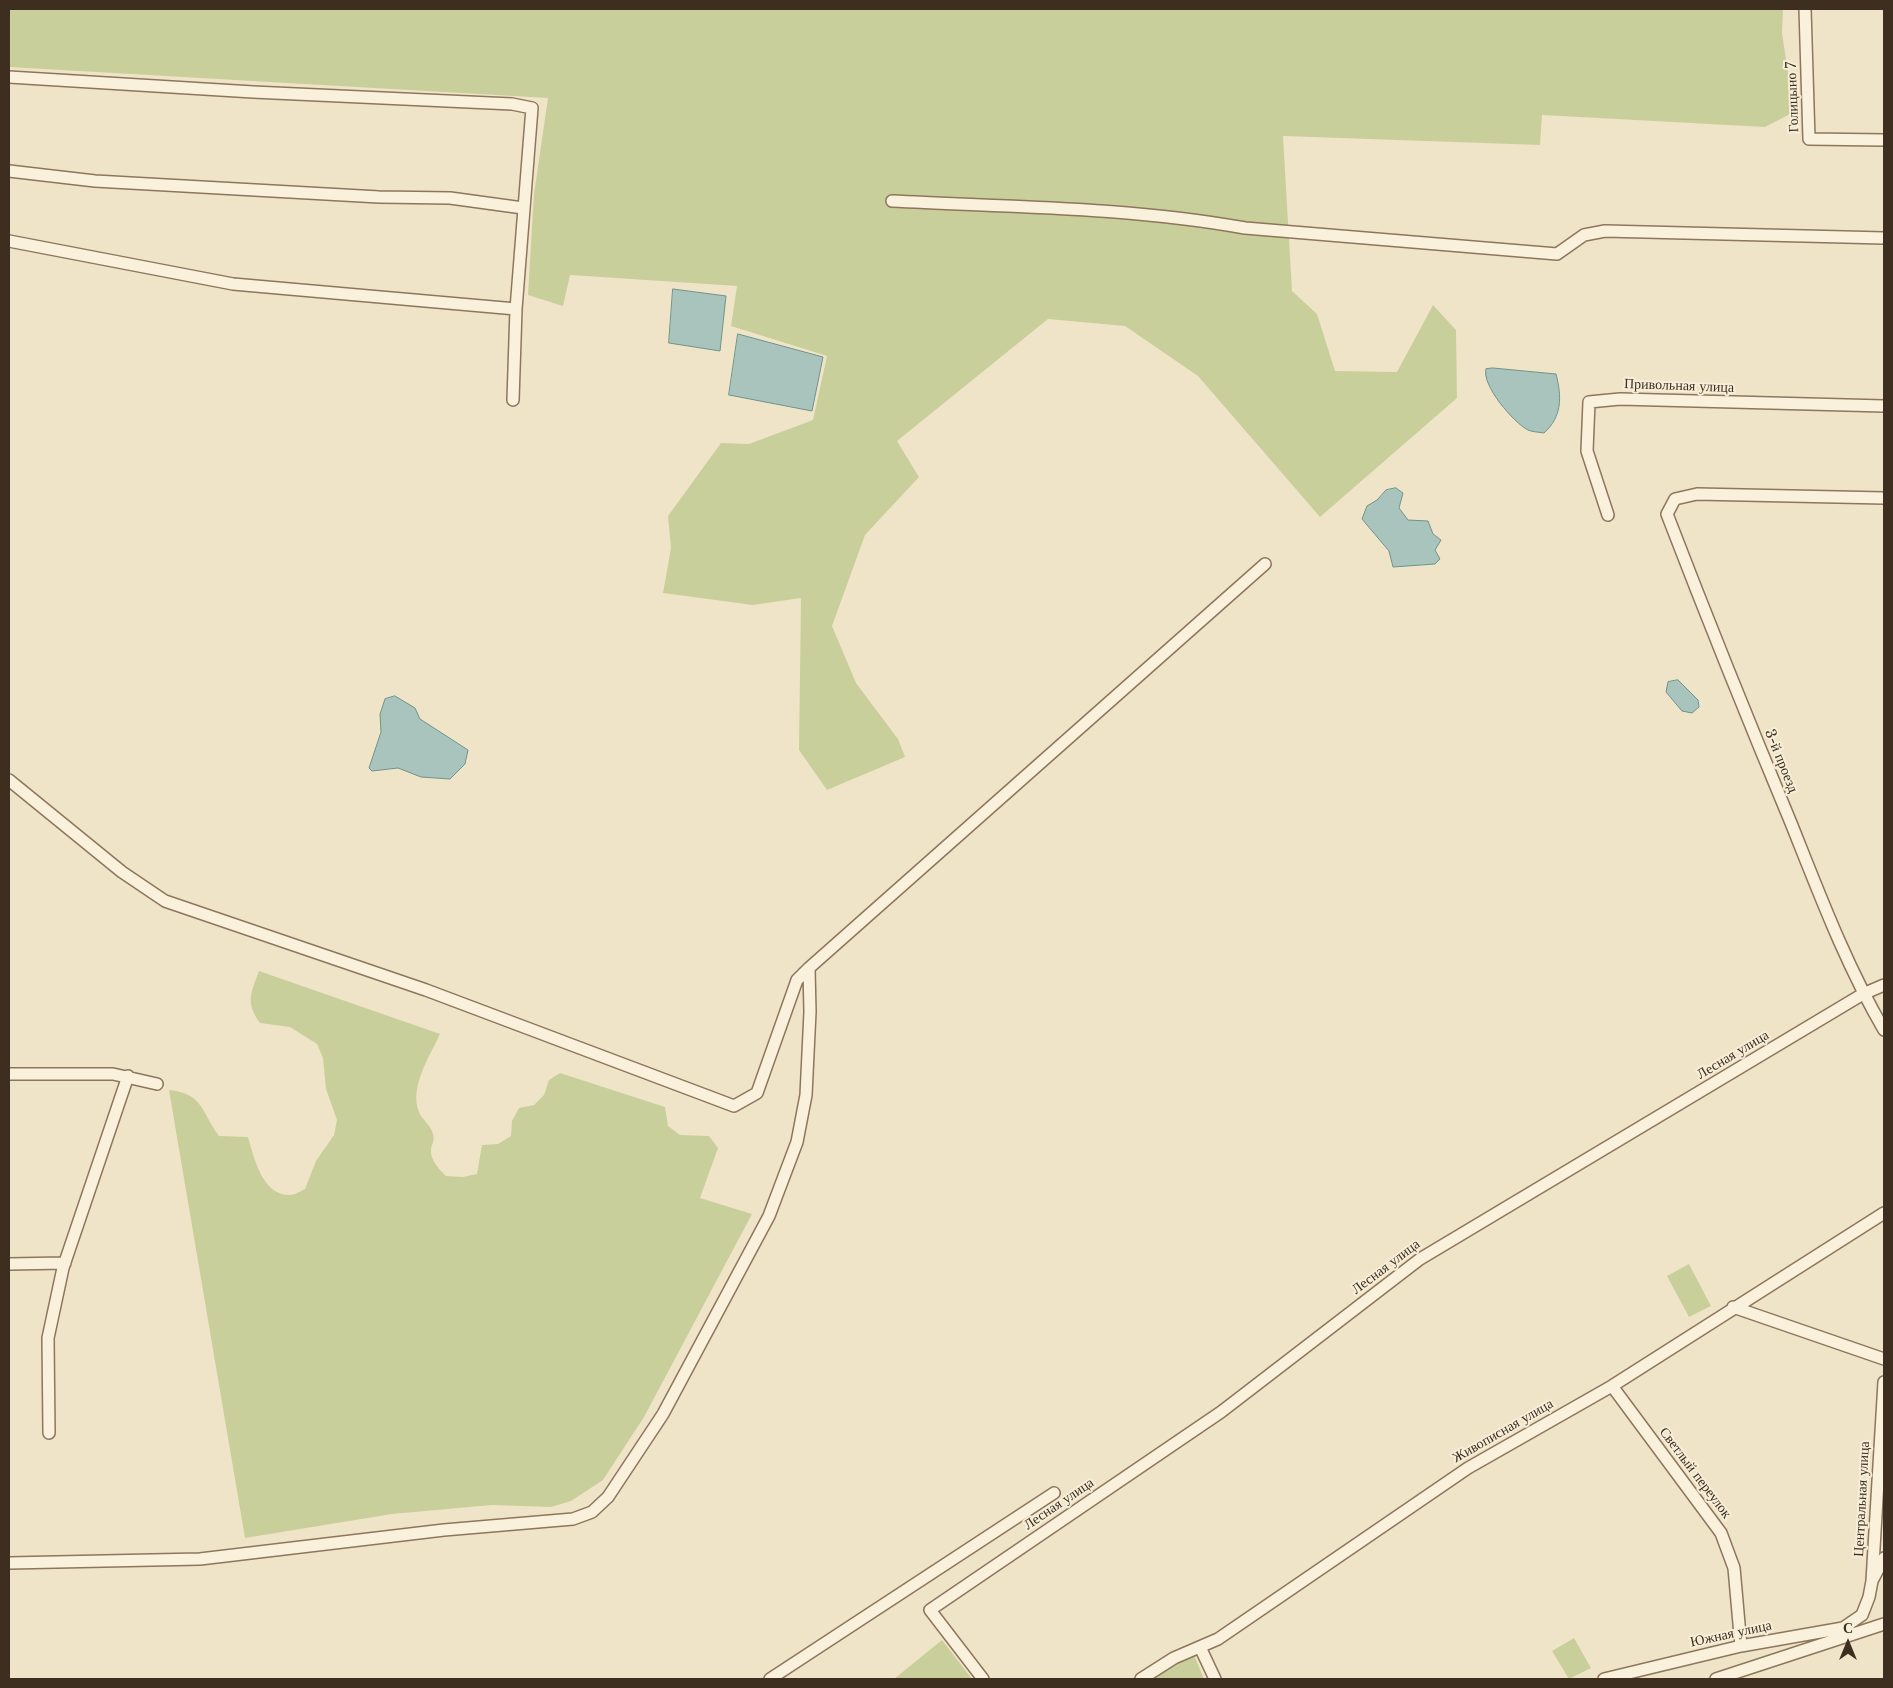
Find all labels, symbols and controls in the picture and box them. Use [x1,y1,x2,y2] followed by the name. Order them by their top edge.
[1783,61,1803,133] street label: Голицыно 7
[1624,376,1734,396] street label: Привольная улица
[1761,727,1801,795] street label: 3-й проезд
[1694,1027,1772,1083] street label: Лесная улица
[1349,1236,1423,1298] street label: Лесная улица
[1450,1395,1556,1467] street label: Живописная улица
[1655,1424,1735,1522] street label: Светлый переулок
[1851,1441,1873,1557] street label: Центральная улица
[1021,1474,1097,1534] street label: Лесная улица
[1689,1617,1773,1651] street label: Южная улица
[1823,1618,1873,1668] north arrow
[1843,1619,1853,1637] text: С

